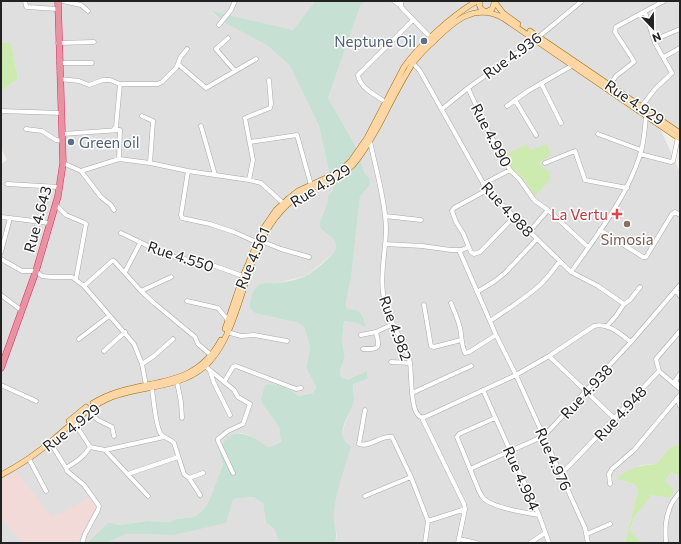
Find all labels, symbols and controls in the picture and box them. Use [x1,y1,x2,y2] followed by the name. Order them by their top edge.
[633,8,673,48] north arrow
[479,28,545,82] street label: Rue 4.936
[651,30,663,45] text: N
[334,32,416,50] place label: Neptune Oil
[419,36,429,46] marker: Neptune Oil
[602,76,668,128] street label: Rue 4.929
[468,100,516,170] street label: Rue 4.990
[79,133,140,151] place label: Green oil
[66,137,76,147] marker: Green oil
[287,159,353,211] street label: Rue 4.929
[478,178,538,240] street label: Rue 4.988
[20,184,54,254] street label: Rue 4.643
[551,205,608,223] place label: La Vertu
[611,208,623,220] marker: La Vertu
[622,219,632,229] marker: Simosia
[231,224,273,292] street label: Rue 4.561
[600,230,654,248] place label: Simosia
[146,237,216,275] street label: Rue 4.550
[376,293,416,363] street label: Rue 4.982
[556,360,616,422] street label: Rue 4.938
[590,382,650,444] street label: Rue 4.948
[39,399,103,455] street label: Rue 4.929
[532,425,576,493] street label: Rue 4.976
[500,443,544,513] street label: Rue 4.984

